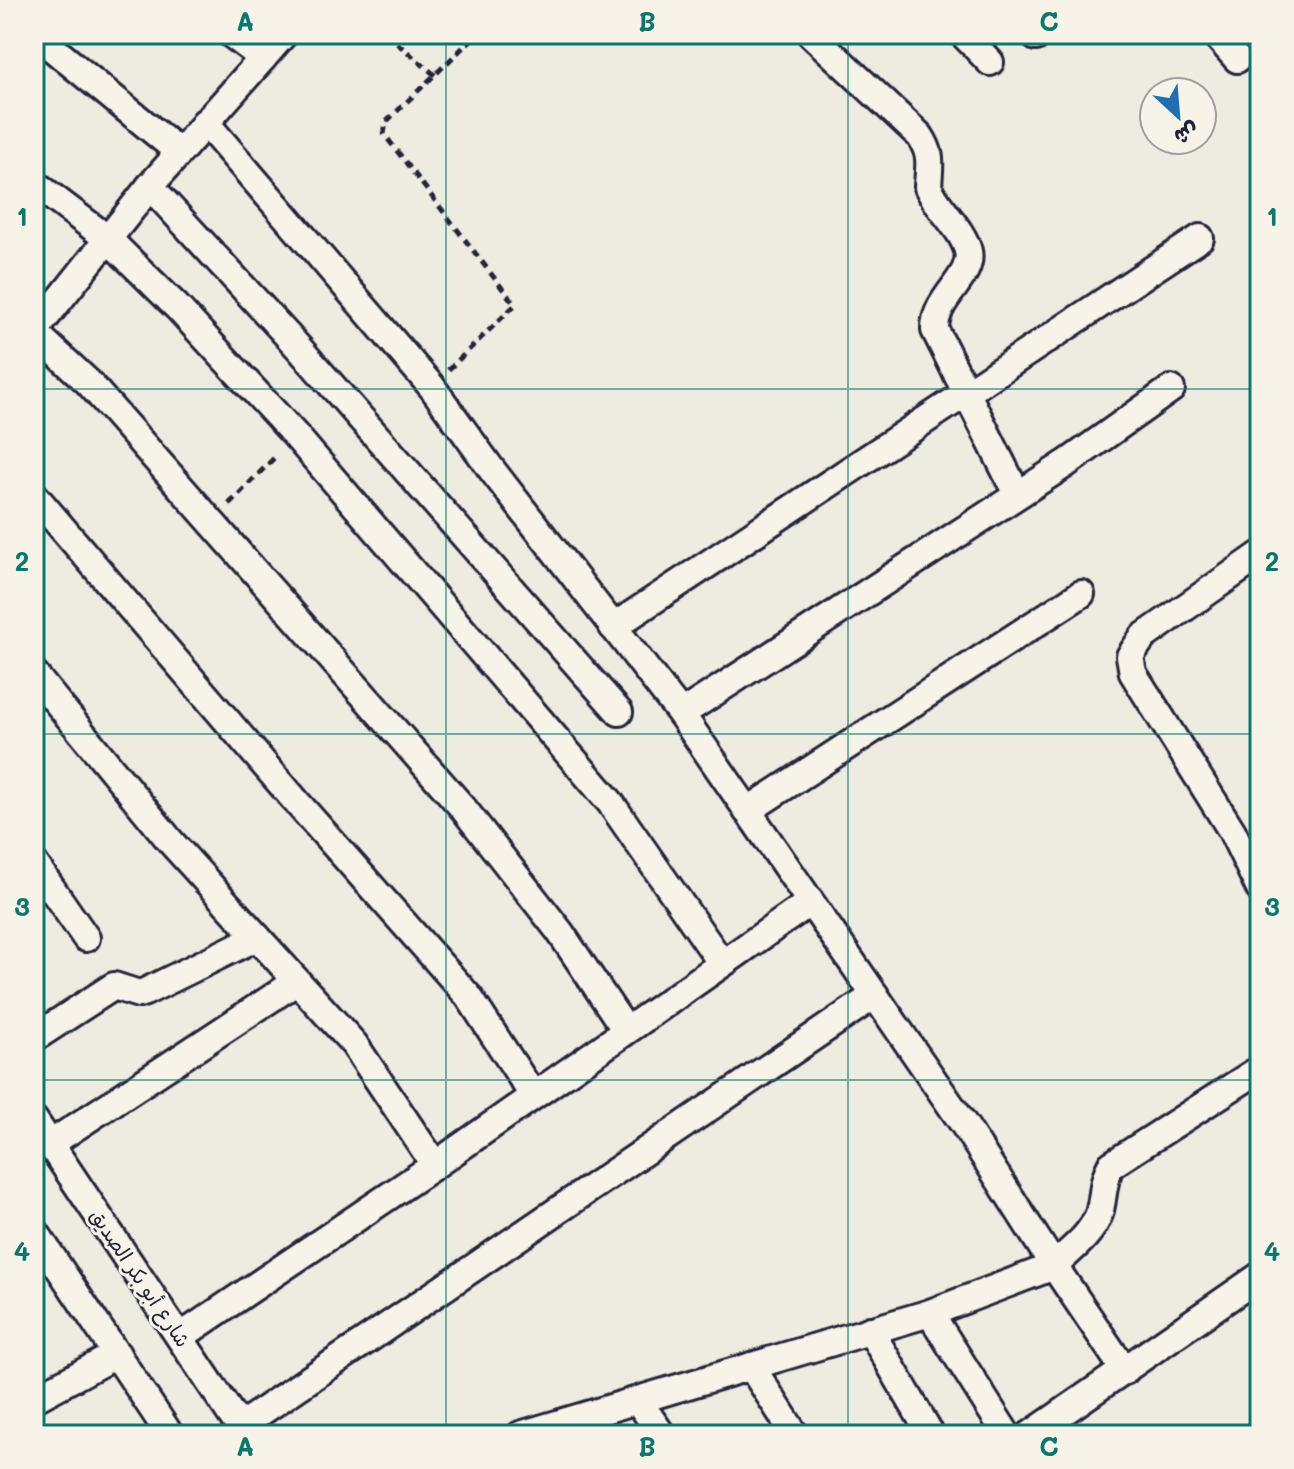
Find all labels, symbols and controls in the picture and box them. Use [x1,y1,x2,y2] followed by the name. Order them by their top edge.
[236,4,254,38] text: A
[638,4,656,38] text: B
[1039,4,1059,38] text: C
[1138,76,1218,156] north arrow
[1170,116,1204,153] text: ش
[16,199,28,233] text: 1
[1266,199,1278,233] text: 1
[15,544,29,578] text: 2
[1265,544,1279,578] text: 2
[14,889,30,923] text: 3
[1264,889,1280,923] text: 3
[83,1203,197,1353] street label: شارع أبو بكر الصديق
[14,1234,30,1268] text: 4
[1264,1234,1280,1268] text: 4
[236,1429,254,1463] text: A
[638,1429,656,1463] text: B
[1039,1429,1059,1463] text: C

